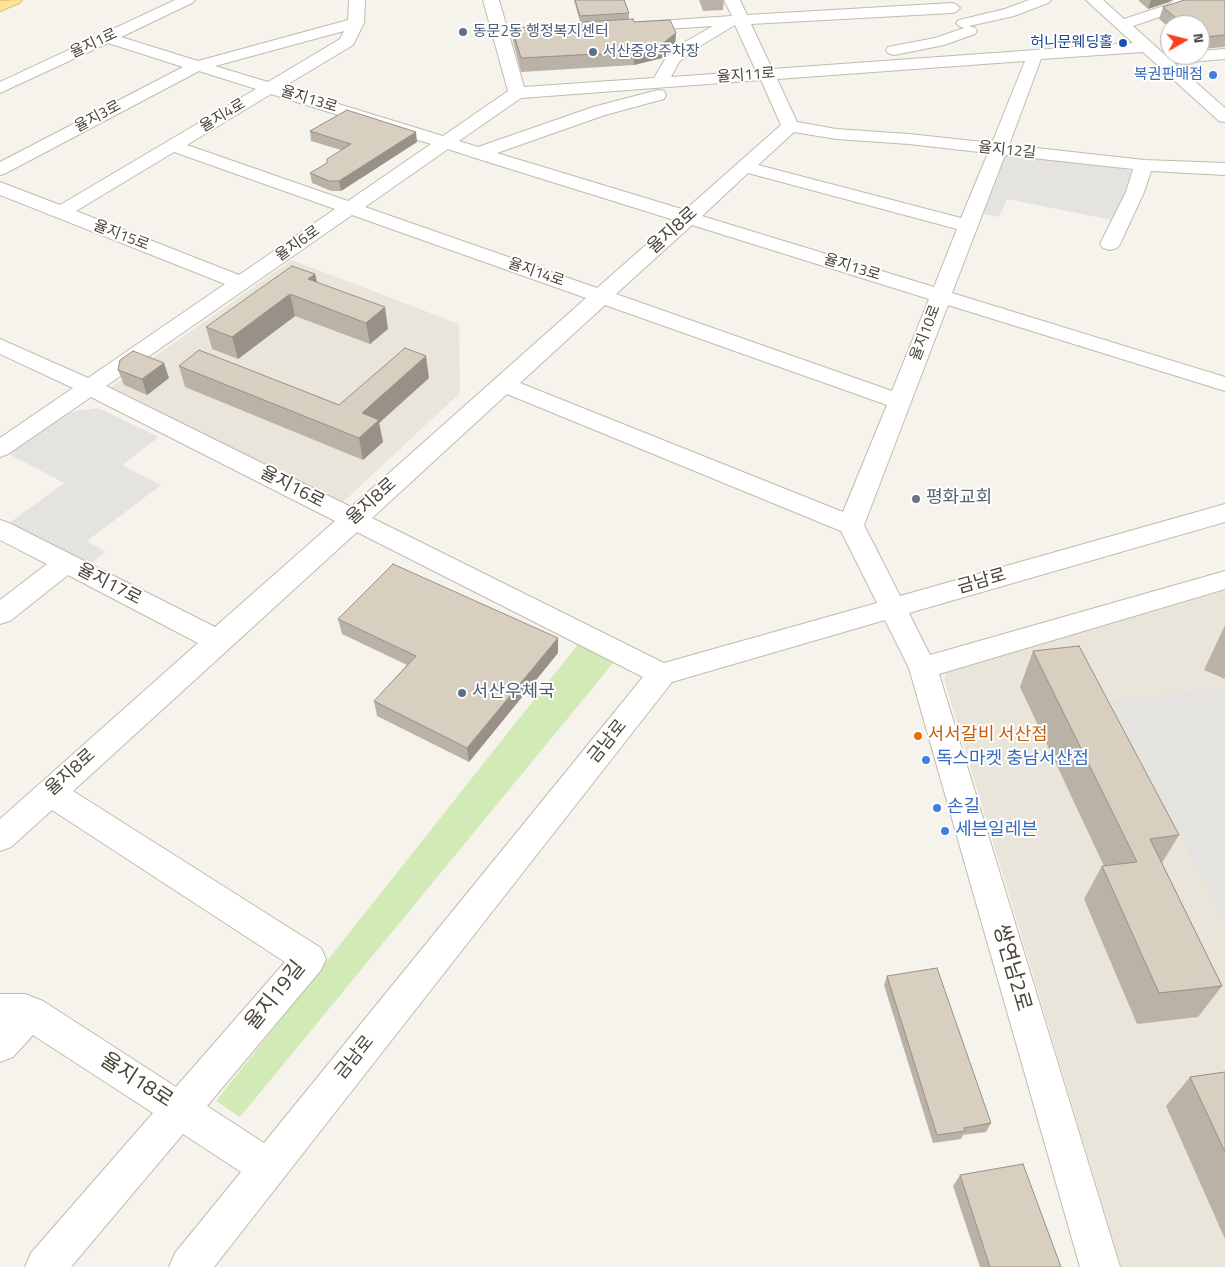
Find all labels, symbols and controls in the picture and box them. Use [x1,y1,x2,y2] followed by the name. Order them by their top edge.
[1160,15,1210,65] north arrow
[473,23,609,41] place label: 동문2동 행정복지센터
[68,25,120,63] street label: 율지1로
[457,26,469,38] marker: 동문2동 행정복지센터
[1188,32,1210,44] text: N
[1030,34,1113,52] place label: 허니문웨딩홀
[1117,37,1129,49] marker: 허니문웨딩홀
[603,43,700,61] place label: 서산중앙주차장
[587,46,599,58] marker: 서산중앙주차장
[716,65,776,87] street label: 율지11로
[1134,66,1203,84] place label: 복권판매점
[1207,69,1219,81] marker: 복권판매점
[279,83,339,117] street label: 율지13로
[197,95,249,137] street label: 율지4로
[72,97,124,137] street label: 율지3로
[977,139,1037,163] street label: 율지12길
[644,203,702,259] street label: 율지8로
[91,217,151,255] street label: 율지15로
[272,222,324,266] street label: 율지6로
[822,251,882,285] street label: 율지13로
[506,255,566,291] street label: 율지14로
[907,303,945,363] street label: 율지10로
[256,463,328,513] street label: 율지16로
[343,474,401,530] street label: 율지8로
[926,488,992,510] place label: 평화교회
[910,493,922,505] marker: 평화교회
[73,560,145,610] street label: 율지17로
[955,565,1009,599] street label: 금남로
[472,682,555,704] place label: 서산우체국
[456,687,468,699] marker: 서산우체국
[584,716,632,768] street label: 금남로
[928,725,1048,747] place label: 서서갈비 서산점
[912,730,924,742] marker: 서서갈비 서산점
[42,745,100,801] street label: 율지8로
[936,749,1089,771] place label: 독스마켓 충남서산점
[920,754,932,766] marker: 독스마켓 충남서산점
[947,797,980,819] place label: 손길
[931,802,943,814] marker: 손길
[955,820,1038,842] place label: 세븐일레븐
[939,825,951,837] marker: 세븐일레븐
[987,922,1035,1014] street label: 쌍연남2로
[241,956,311,1036] street label: 율지19길
[331,1032,379,1084] street label: 금남로
[95,1048,177,1114] street label: 율지18로

